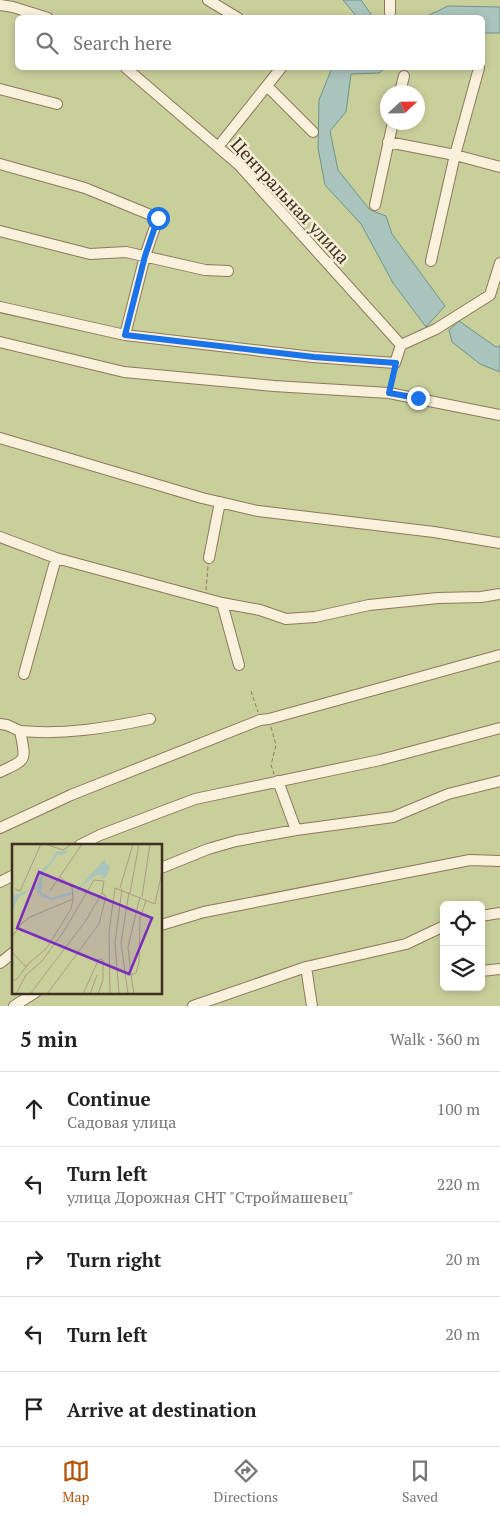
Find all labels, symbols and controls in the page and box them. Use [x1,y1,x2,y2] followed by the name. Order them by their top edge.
[15,15,485,70] search box
[33,29,61,57] icon: search
[73,30,172,55] text: Search here
[380,85,425,130] north arrow
[226,132,355,268] street label: Центральная улица
[147,207,170,230] route start
[407,387,430,410] route end
[12,844,162,994] inset map
[440,901,485,991] map controls
[440,901,485,946] button: locate
[440,946,485,991] button: layers
[20,1025,77,1053] text: 5 min
[390,1028,480,1050] text: Walk · 360 m
[67,1086,151,1111] text: Continue
[20,1095,48,1123] icon: ahead
[437,1098,480,1120] text: 100 m
[67,1111,176,1133] text: Садовая улица
[67,1161,148,1186] text: Turn left
[20,1170,48,1198] icon: left
[437,1173,480,1195] text: 220 m
[67,1186,354,1208] text: улица Дорожная СНТ "Строймашевец"
[20,1245,48,1273] icon: right
[67,1247,161,1272] text: Turn right
[445,1248,480,1270] text: 20 m
[20,1320,48,1348] icon: left
[67,1322,148,1347] text: Turn left
[445,1323,480,1345] text: 20 m
[20,1395,48,1423] icon: arrive
[67,1397,256,1422] text: Arrive at destination
[62,1457,90,1506] tab: Map
[214,1457,278,1506] tab: Directions
[402,1457,438,1506] tab: Saved

